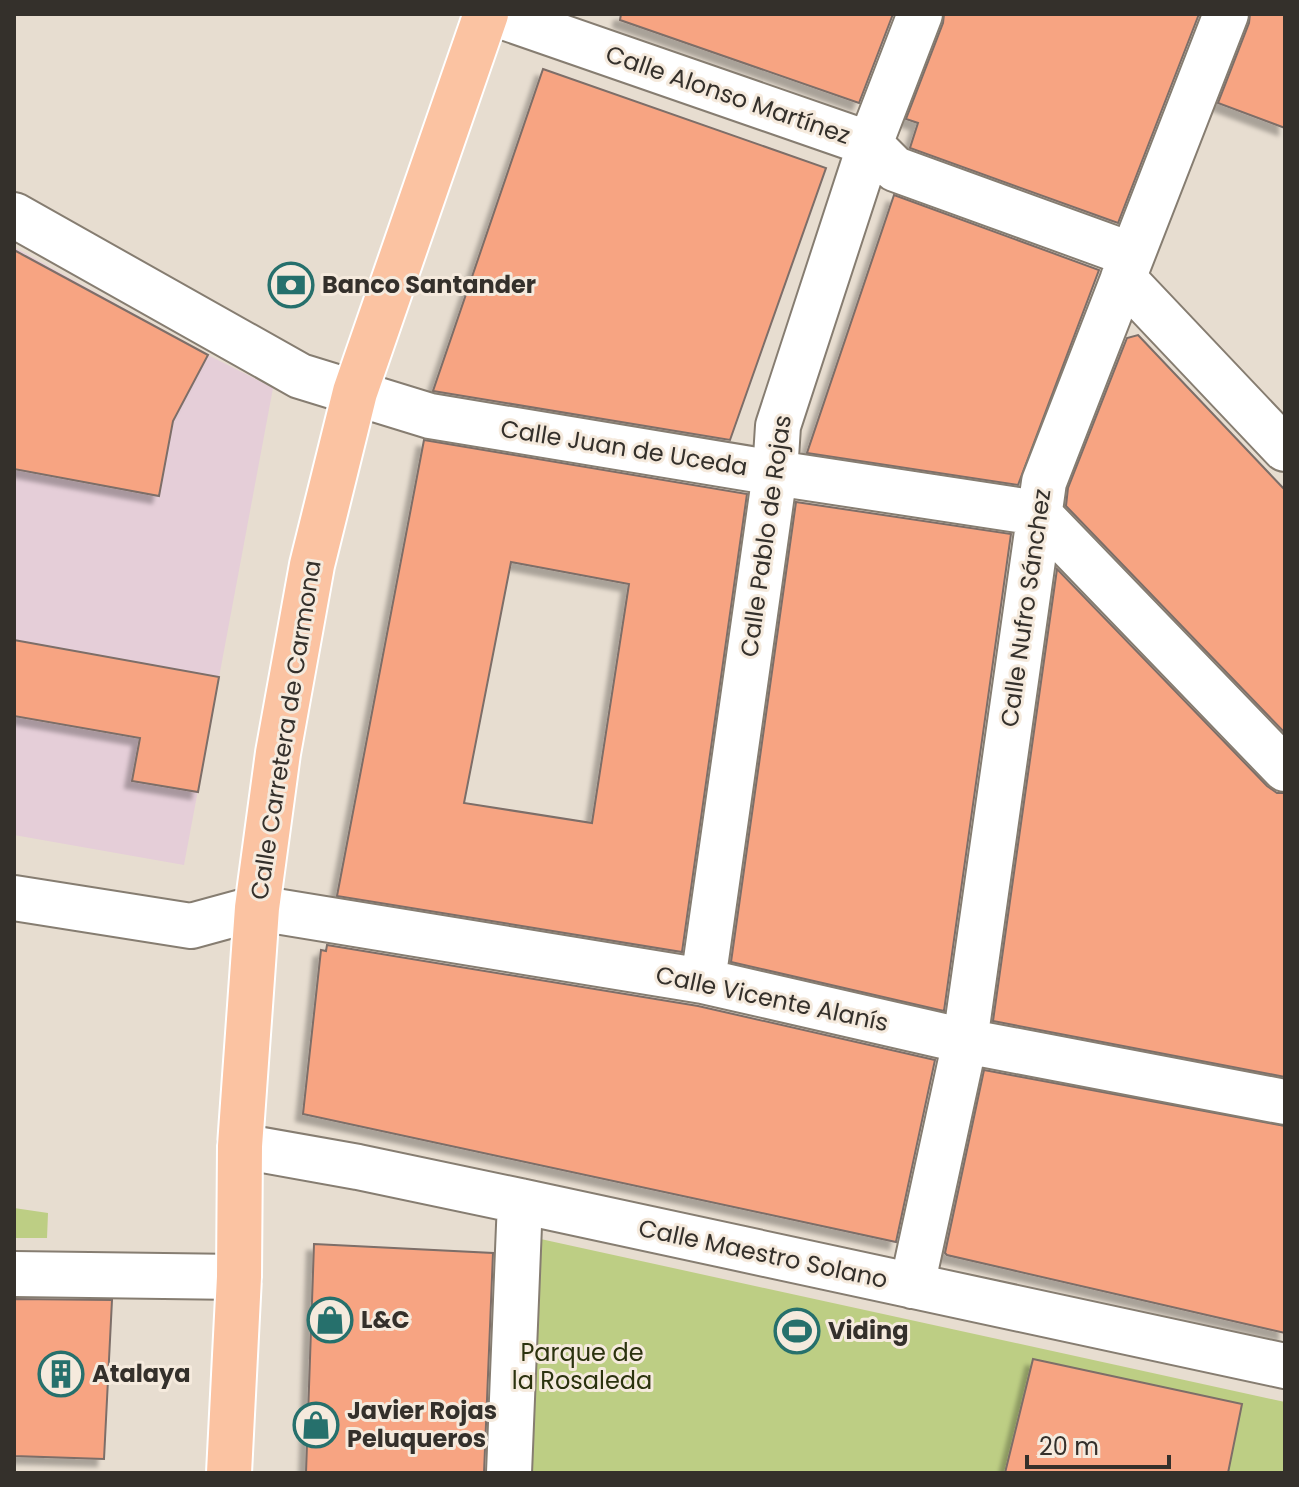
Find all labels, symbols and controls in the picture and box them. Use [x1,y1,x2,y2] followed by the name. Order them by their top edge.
[601,37,855,152] street label: Calle Alonso Martínez
[267,261,315,309] bank icon: Banco Santander
[322,268,536,301] place label: Banco Santander
[498,412,750,483] street label: Calle Juan de Uceda
[732,413,799,659] street label: Calle Pablo de Rojas
[992,487,1059,729] street label: Calle Nufro Sánchez
[242,558,329,902] street label: Calle Carretera de Carmona
[653,958,891,1039] street label: Calle Vicente Alanís
[635,1211,891,1296] street label: Calle Maestro Solano
[306,1296,354,1344] shop icon: L&C
[361,1303,410,1336] place label: L&C
[773,1307,821,1355] sports icon: Viding
[828,1314,908,1347] place label: Viding
[512,1336,652,1397] park label: Parque de la Rosaleda
[37,1350,85,1398] building icon: Atalaya
[92,1357,191,1390] place label: Atalaya
[347,1394,497,1455] place label: Javier Rojas Peluqueros
[292,1401,340,1449] shop icon: Javier Rojas Peluqueros
[1027,1419,1169,1469] scale bar
[1039,1430,1099,1463] text: 20 m

